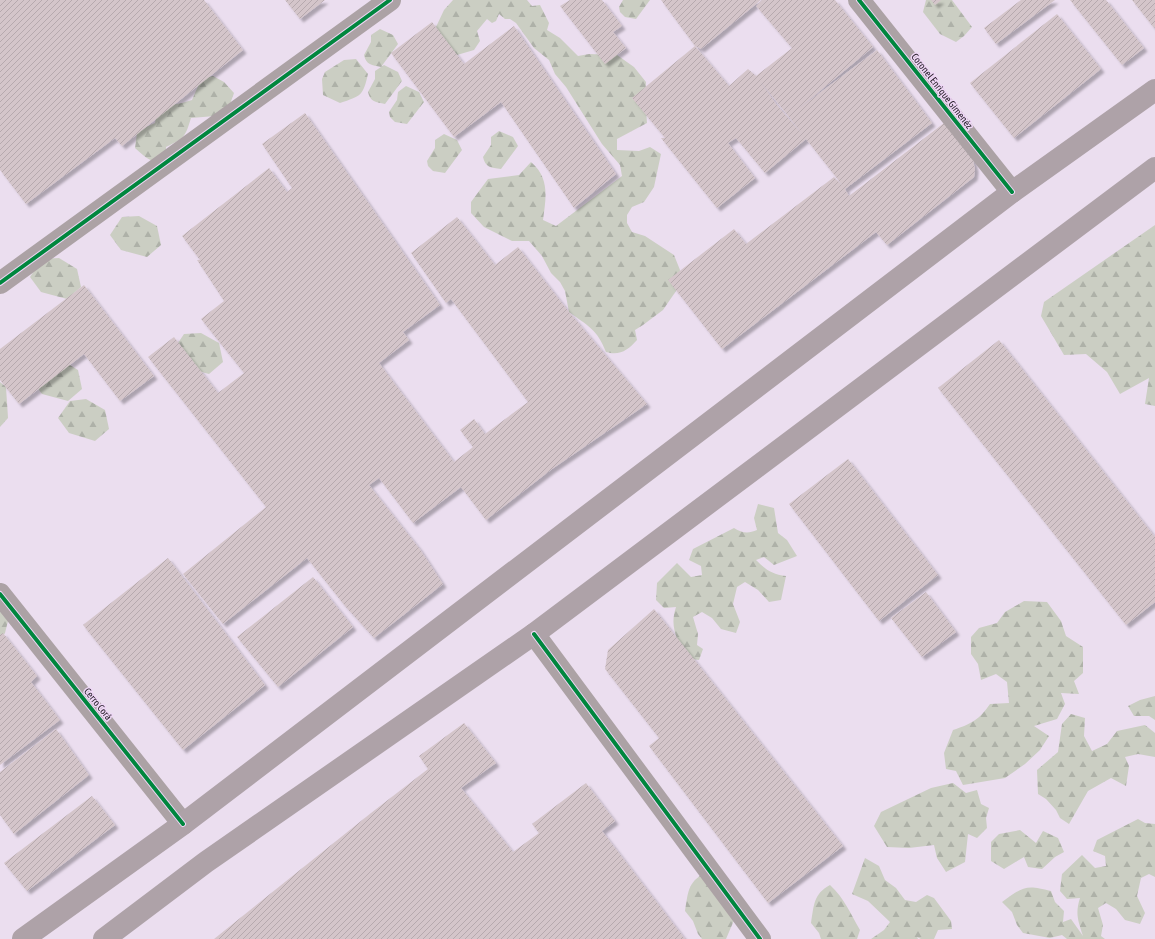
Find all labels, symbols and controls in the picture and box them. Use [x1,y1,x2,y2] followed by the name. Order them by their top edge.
[909,51,975,131] street label: Coronel Enrique Gimenéz
[82,686,114,722] street label: Cerro Corá

